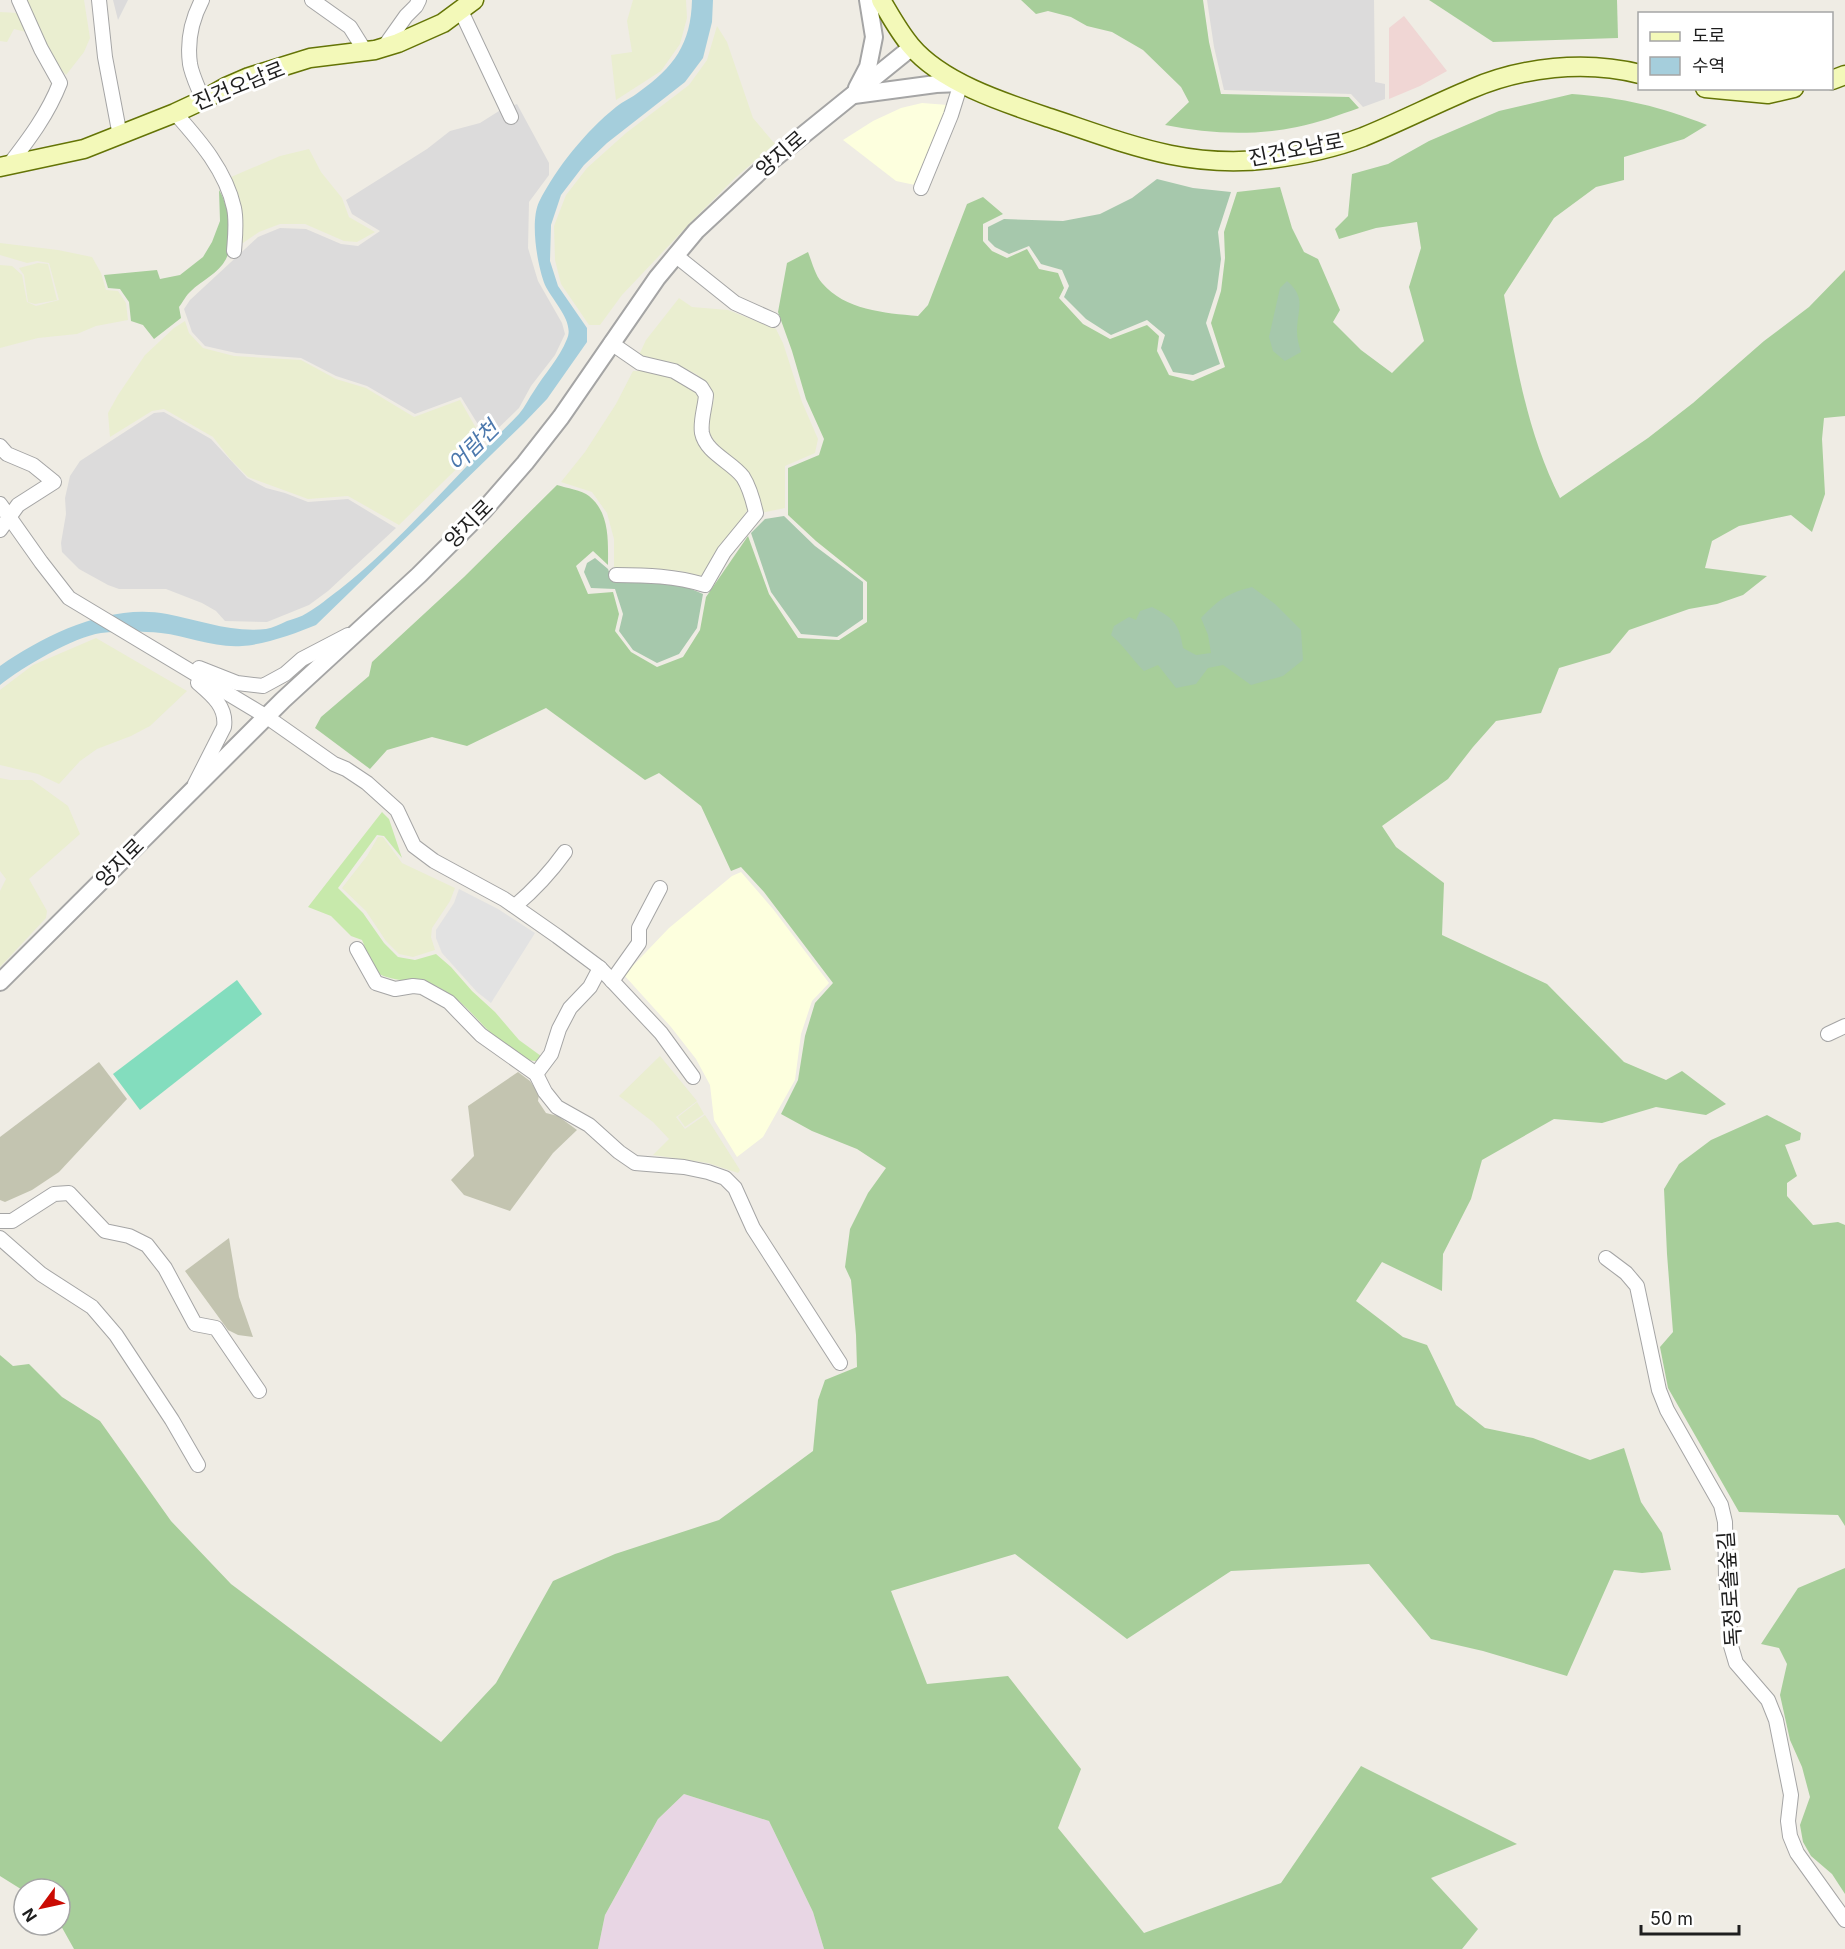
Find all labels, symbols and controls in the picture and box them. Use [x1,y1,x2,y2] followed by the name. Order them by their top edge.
[1638,12,1833,90] legend
[1692,25,1725,46] text: 도로
[1692,55,1725,76] text: 수역
[189,56,288,115] street label: 진건오남로
[751,125,811,182] street label: 양지로
[1246,128,1346,171] street label: 진건오남로
[442,413,506,477] water label: 어람천
[439,494,498,553] street label: 양지로
[90,833,149,892] street label: 양지로
[1713,1530,1746,1648] street label: 독정로솔숲길
[12,1877,72,1937] north arrow
[1641,1898,1738,1936] scale bar
[18,1905,41,1926] text: N
[1650,1908,1693,1929] text: 50 m

